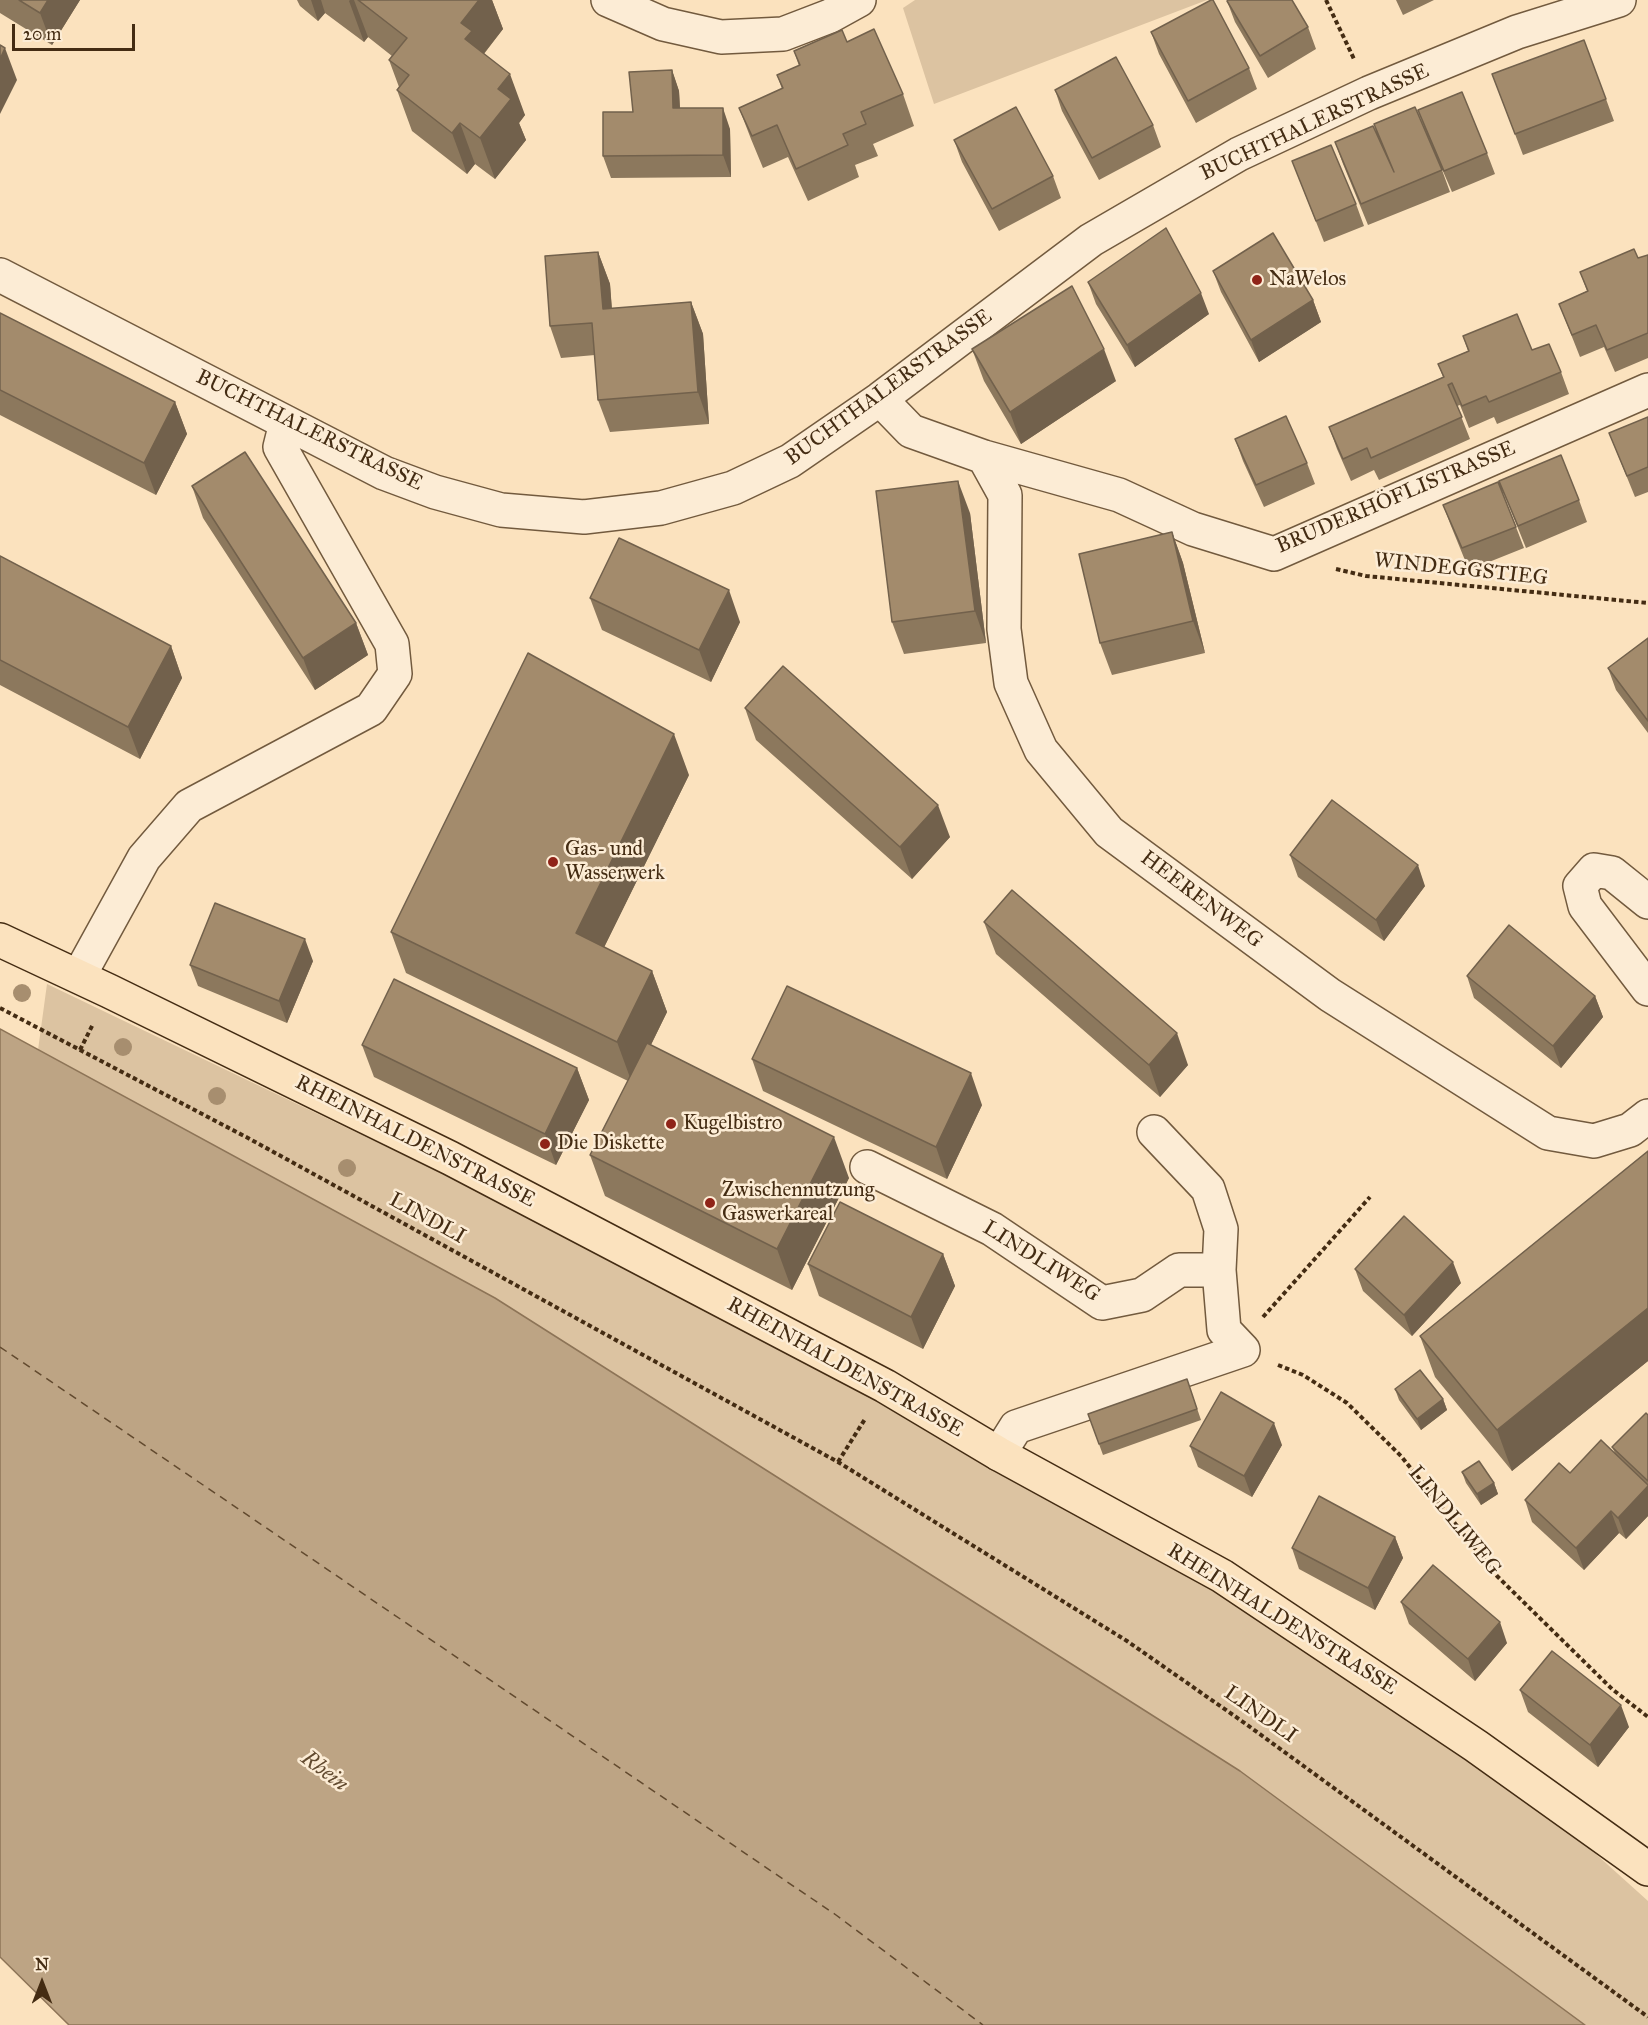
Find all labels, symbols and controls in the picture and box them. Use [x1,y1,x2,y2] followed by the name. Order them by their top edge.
[15,12,138,50] scale bar
[23,23,61,45] text: 20 m
[1197,59,1433,187] street label: BUCHTHALERSTRASSE
[1269,267,1346,293] place label: NaWelos
[1250,273,1264,287] marker: NaWelos
[781,305,997,471] street label: BUCHTHALERSTRASSE
[191,365,427,497] street label: BUCHTHALERSTRASSE
[1273,436,1519,560] street label: BRUDERHÖFLISTRASSE
[1373,548,1549,592] street label: WINDEGGSTIEG
[565,837,665,887] place label: Gas- und Wasserwerk
[1135,846,1267,954] street label: HEERENWEG
[546,855,560,869] marker: Gas- und Wasserwerk
[291,1070,539,1214] street label: RHEINHALDENSTRASSE
[683,1111,782,1137] place label: Kugelbistro
[664,1117,678,1131] marker: Kugelbistro
[557,1131,664,1157] place label: Die Diskette
[538,1137,552,1151] marker: Die Diskette
[722,1178,875,1228] place label: Zwischennutzung Gaswerkareal
[385,1188,469,1250] street label: LINDLI
[703,1196,717,1210] marker: Zwischennutzung Gaswerkareal
[978,1216,1104,1308] street label: LINDLIWEG
[722,1292,968,1444] street label: RHEINHALDENSTRASSE
[1402,1461,1506,1581] street label: LINDLIWEG
[1162,1539,1402,1701] street label: RHEINHALDENSTRASSE
[1219,1681,1301,1749] street label: LINDLI
[295,1746,353,1798] water label: Rhein
[12,1953,72,2013] north arrow
[35,1955,49,1974] text: N

